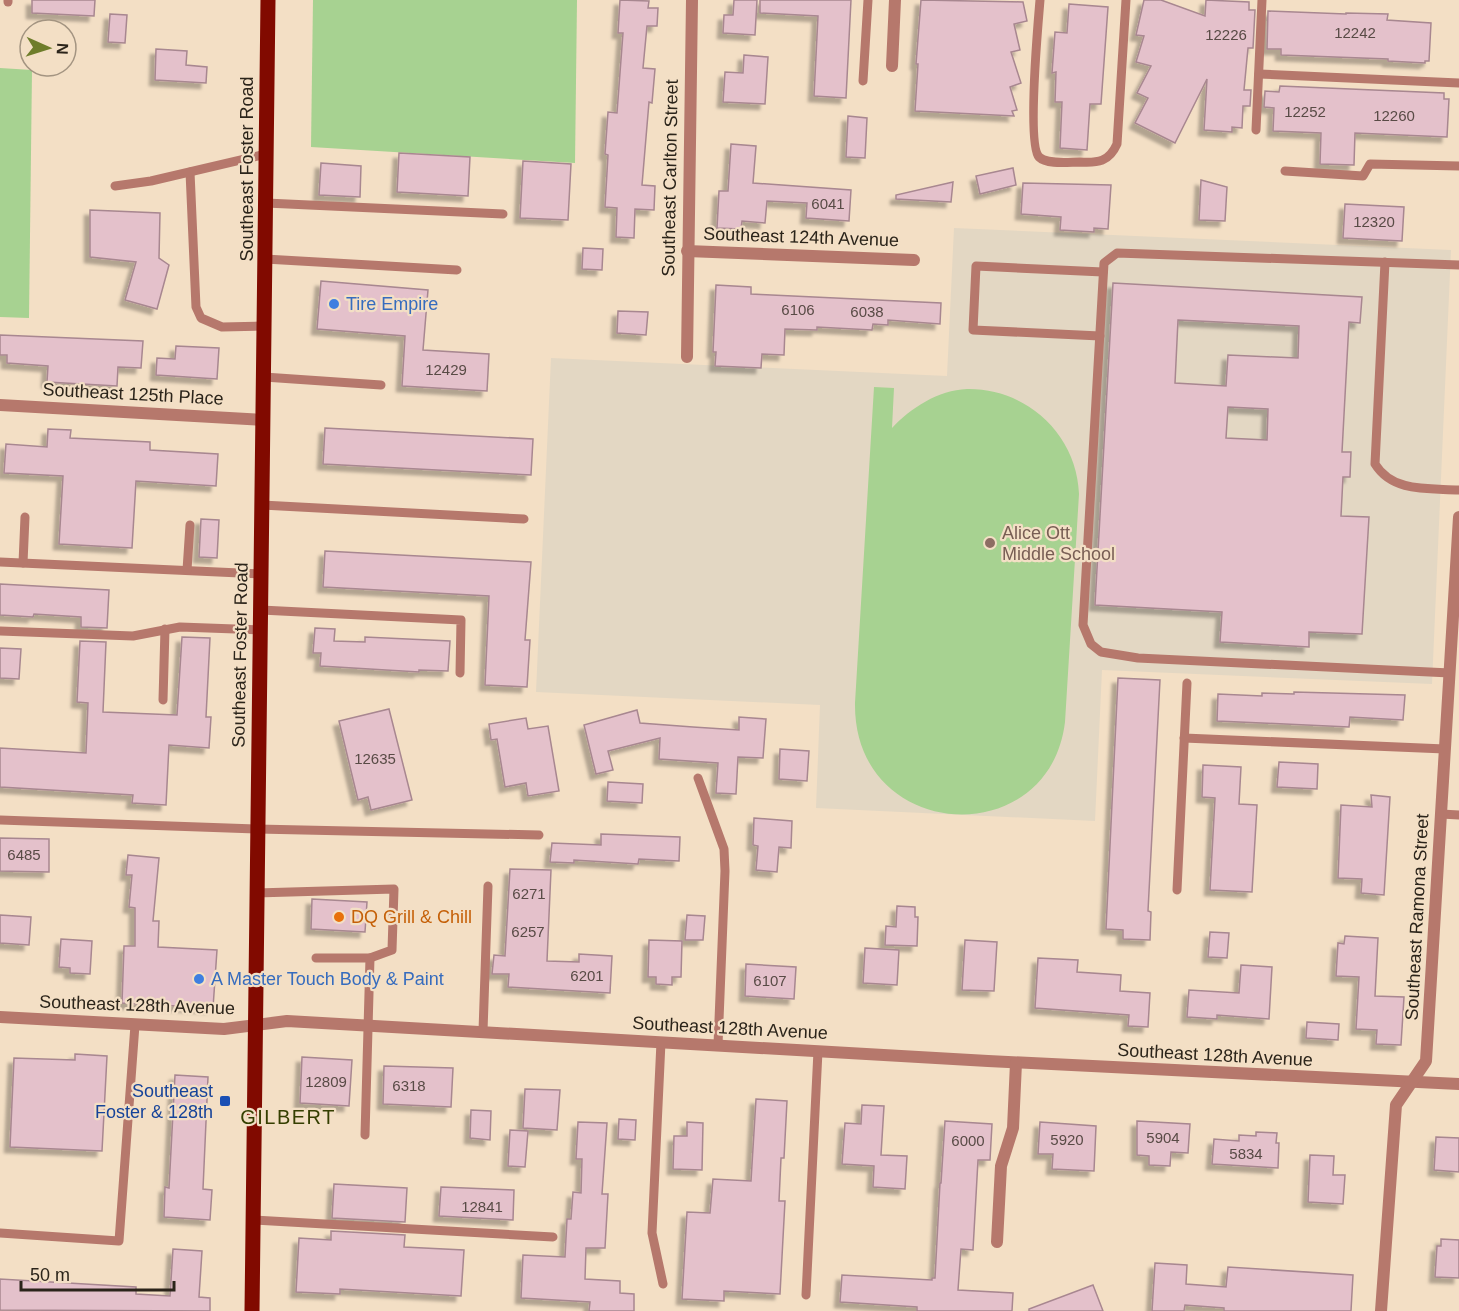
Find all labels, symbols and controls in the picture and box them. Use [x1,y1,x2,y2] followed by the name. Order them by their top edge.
[18,18,78,78] north arrow
[1334,24,1376,41] house number: 12242
[1205,26,1247,43] house number: 12226
[54,43,71,55] text: N
[237,76,257,262] street label: Southeast Foster Road
[658,79,682,277] street label: Southeast Carlton Street
[1284,103,1326,120] house number: 12252
[1373,107,1415,124] house number: 12260
[811,195,845,212] house number: 6041
[1353,213,1395,230] house number: 12320
[703,224,899,250] street label: Southeast 124th Avenue
[346,294,438,314] place label: Tire Empire
[327,297,341,311] marker: Tire Empire
[781,301,815,318] house number: 6106
[850,303,884,320] house number: 6038
[425,361,467,378] house number: 12429
[42,379,224,409] street label: Southeast 125th Place
[1002,523,1115,564] place label: Alice Ott Middle School
[983,536,997,550] marker: Alice Ott Middle School
[228,562,252,748] street label: Southeast Foster Road
[354,750,396,767] house number: 12635
[1402,813,1432,1021] street label: Southeast Ramona Street
[7,846,41,863] house number: 6485
[512,885,546,902] house number: 6271
[351,907,472,927] place label: DQ Grill & Chill
[332,910,346,924] marker: DQ Grill & Chill
[511,923,545,940] house number: 6257
[570,967,604,984] house number: 6201
[211,969,444,989] place label: A Master Touch Body & Paint
[192,972,206,986] marker: A Master Touch Body & Paint
[753,972,787,989] house number: 6107
[39,992,235,1018] street label: Southeast 128th Avenue
[632,1013,828,1043] street label: Southeast 128th Avenue
[1117,1040,1313,1070] street label: Southeast 128th Avenue
[305,1073,347,1090] house number: 12809
[392,1077,426,1094] house number: 6318
[95,1081,213,1122] place label: Southeast Foster & 128th
[218,1094,232,1108] marker: Southeast Foster & 128th
[240,1106,336,1128] district label: GILBERT
[1146,1129,1180,1146] house number: 5904
[1050,1131,1084,1148] house number: 5920
[951,1132,985,1149] house number: 6000
[1229,1145,1263,1162] house number: 5834
[461,1198,503,1215] house number: 12841
[21,1254,174,1292] scale bar
[30,1265,70,1285] text: 50 m

